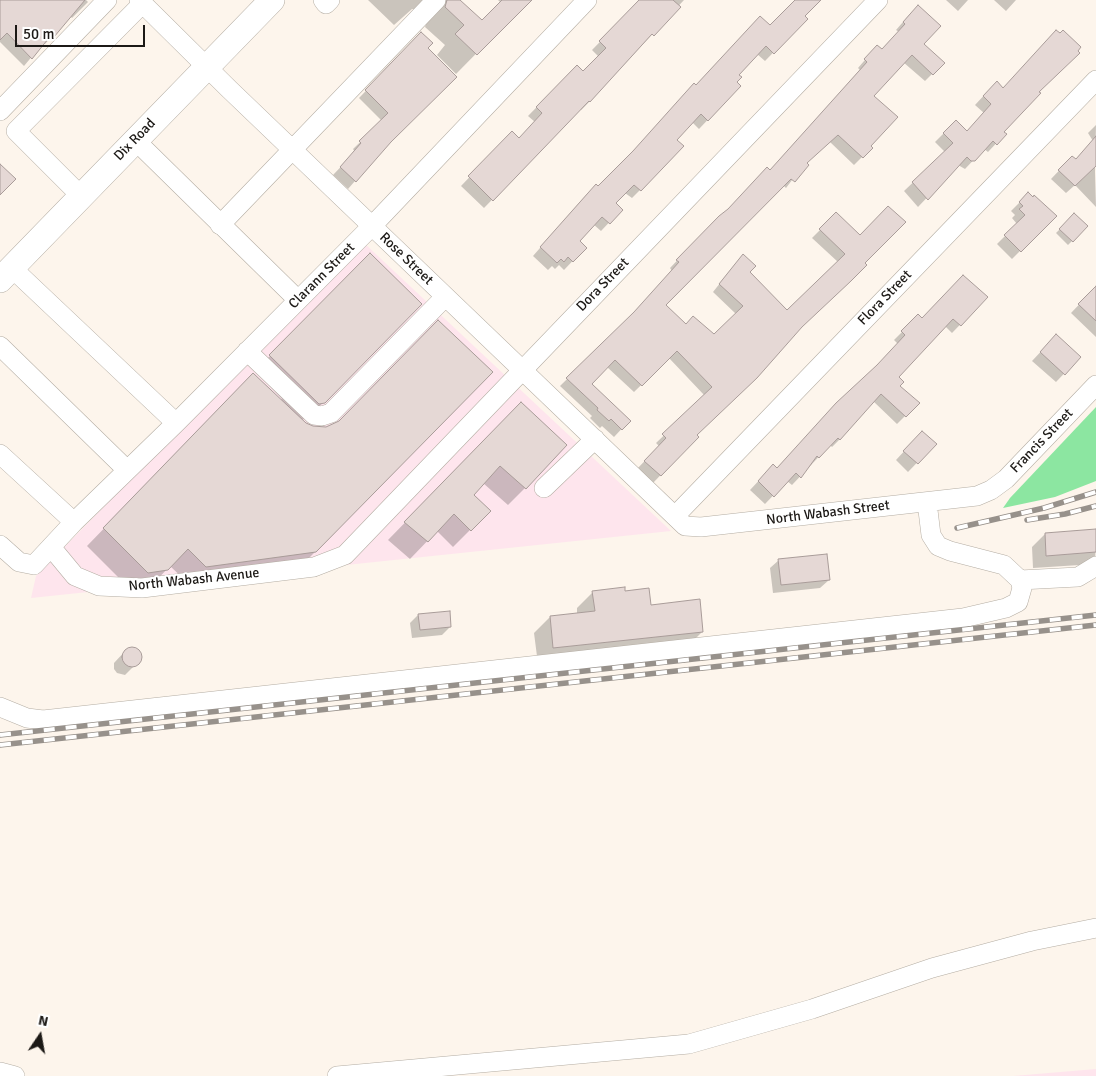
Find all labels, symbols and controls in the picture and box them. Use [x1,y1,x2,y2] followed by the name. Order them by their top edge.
[18,15,148,47] scale bar
[23,25,54,43] text: 50 m
[111,115,159,165] street label: Dix Road
[376,229,436,289] street label: Rose Street
[285,239,359,313] street label: Clarann Street
[573,255,633,315] street label: Dora Street
[855,267,915,329] street label: Flora Street
[1007,405,1077,477] street label: Francis Street
[765,497,891,529] street label: North Wabash Street
[128,565,260,595] street label: North Wabash Avenue
[15,1011,65,1061] north arrow
[37,1012,50,1030] text: N

